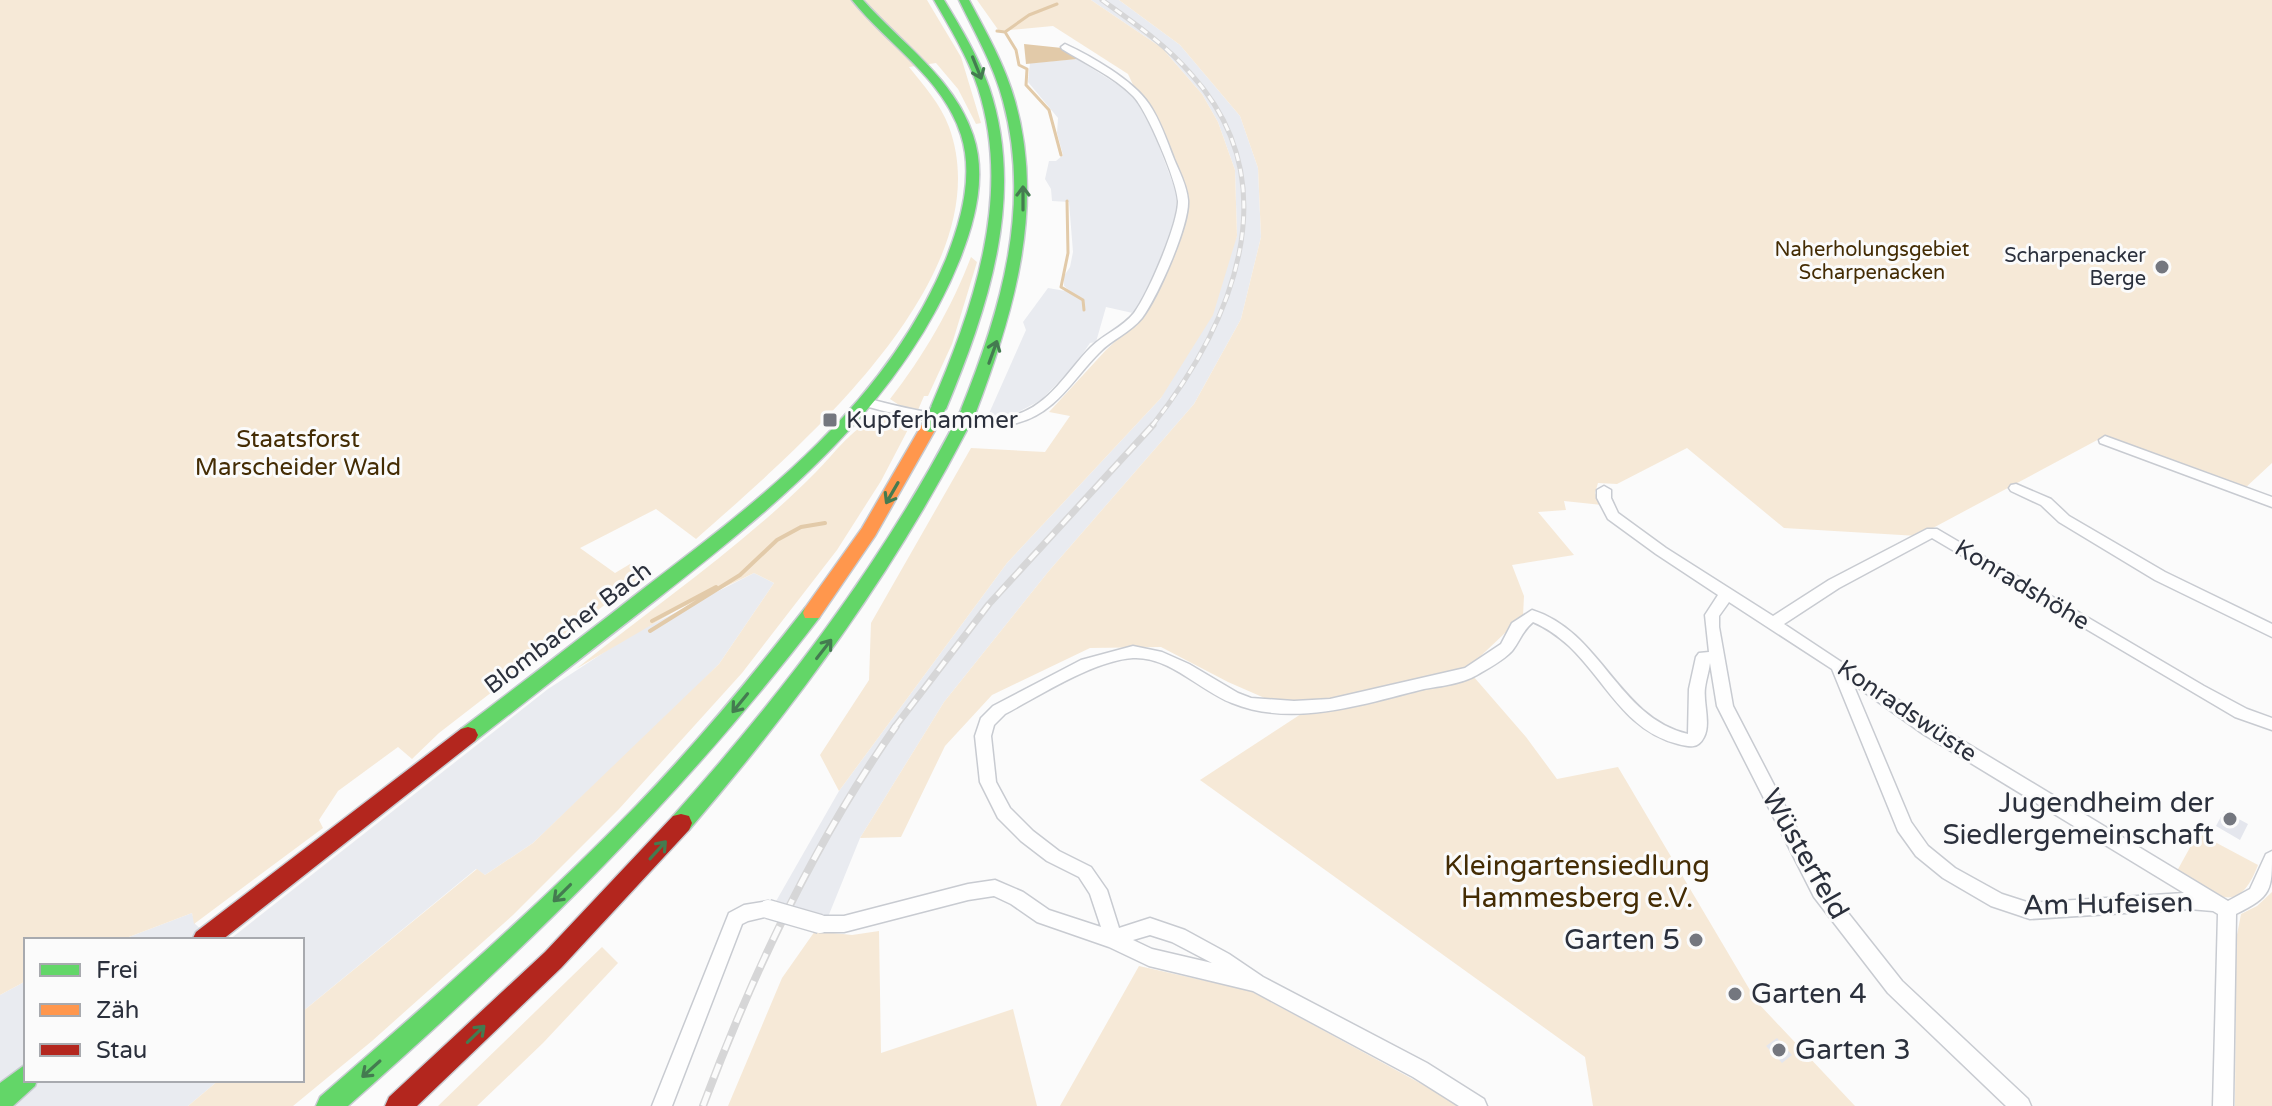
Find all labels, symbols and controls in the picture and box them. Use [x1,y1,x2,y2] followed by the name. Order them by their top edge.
[971,55,986,79] one-way arrow
[1015,185,1031,212] one-way arrow
[1775,238,1970,285] park label: Naherholungsgebiet Scharpenacken
[2004,244,2146,291] place label: Scharpenacker Berge
[2153,258,2171,276] marker: Scharpenacker Berge
[987,340,1001,365] one-way arrow
[846,406,1019,435] place label: Kupferhammer
[821,411,839,429] marker: Kupferhammer
[195,425,401,482] park label: Staatsforst Marscheider Wald
[884,481,900,505] one-way arrow
[1949,533,2095,637] street label: Konradshöhe
[479,556,657,700] street label: Blombacher Bach
[816,639,833,660] one-way arrow
[1832,654,1982,768] street label: Konradswüste
[731,692,748,713] one-way arrow
[1754,783,1856,925] street label: Wüsterfeld
[1942,786,2214,852] place label: Jugendheim der Siedlergemeinschaft
[2221,810,2239,828] marker: Jugendheim der Siedlergemeinschaft
[649,840,667,860] one-way arrow
[1444,849,1710,915] park label: Kleingartensiedlung Hammesberg e.V.
[553,883,572,902] one-way arrow
[2022,886,2194,922] street label: Am Hufeisen
[1564,923,1680,957] place label: Garten 5
[1687,931,1705,949] marker: Garten 5
[24,938,304,1082] legend
[96,956,138,985] text: Frei
[1751,977,1867,1011] place label: Garten 4
[1726,985,1744,1003] marker: Garten 4
[96,996,139,1025] text: Zäh
[466,1025,486,1044] one-way arrow
[1795,1033,1911,1067] place label: Garten 3
[96,1036,147,1065] text: Stau
[1770,1041,1788,1059] marker: Garten 3
[362,1060,382,1078] one-way arrow

